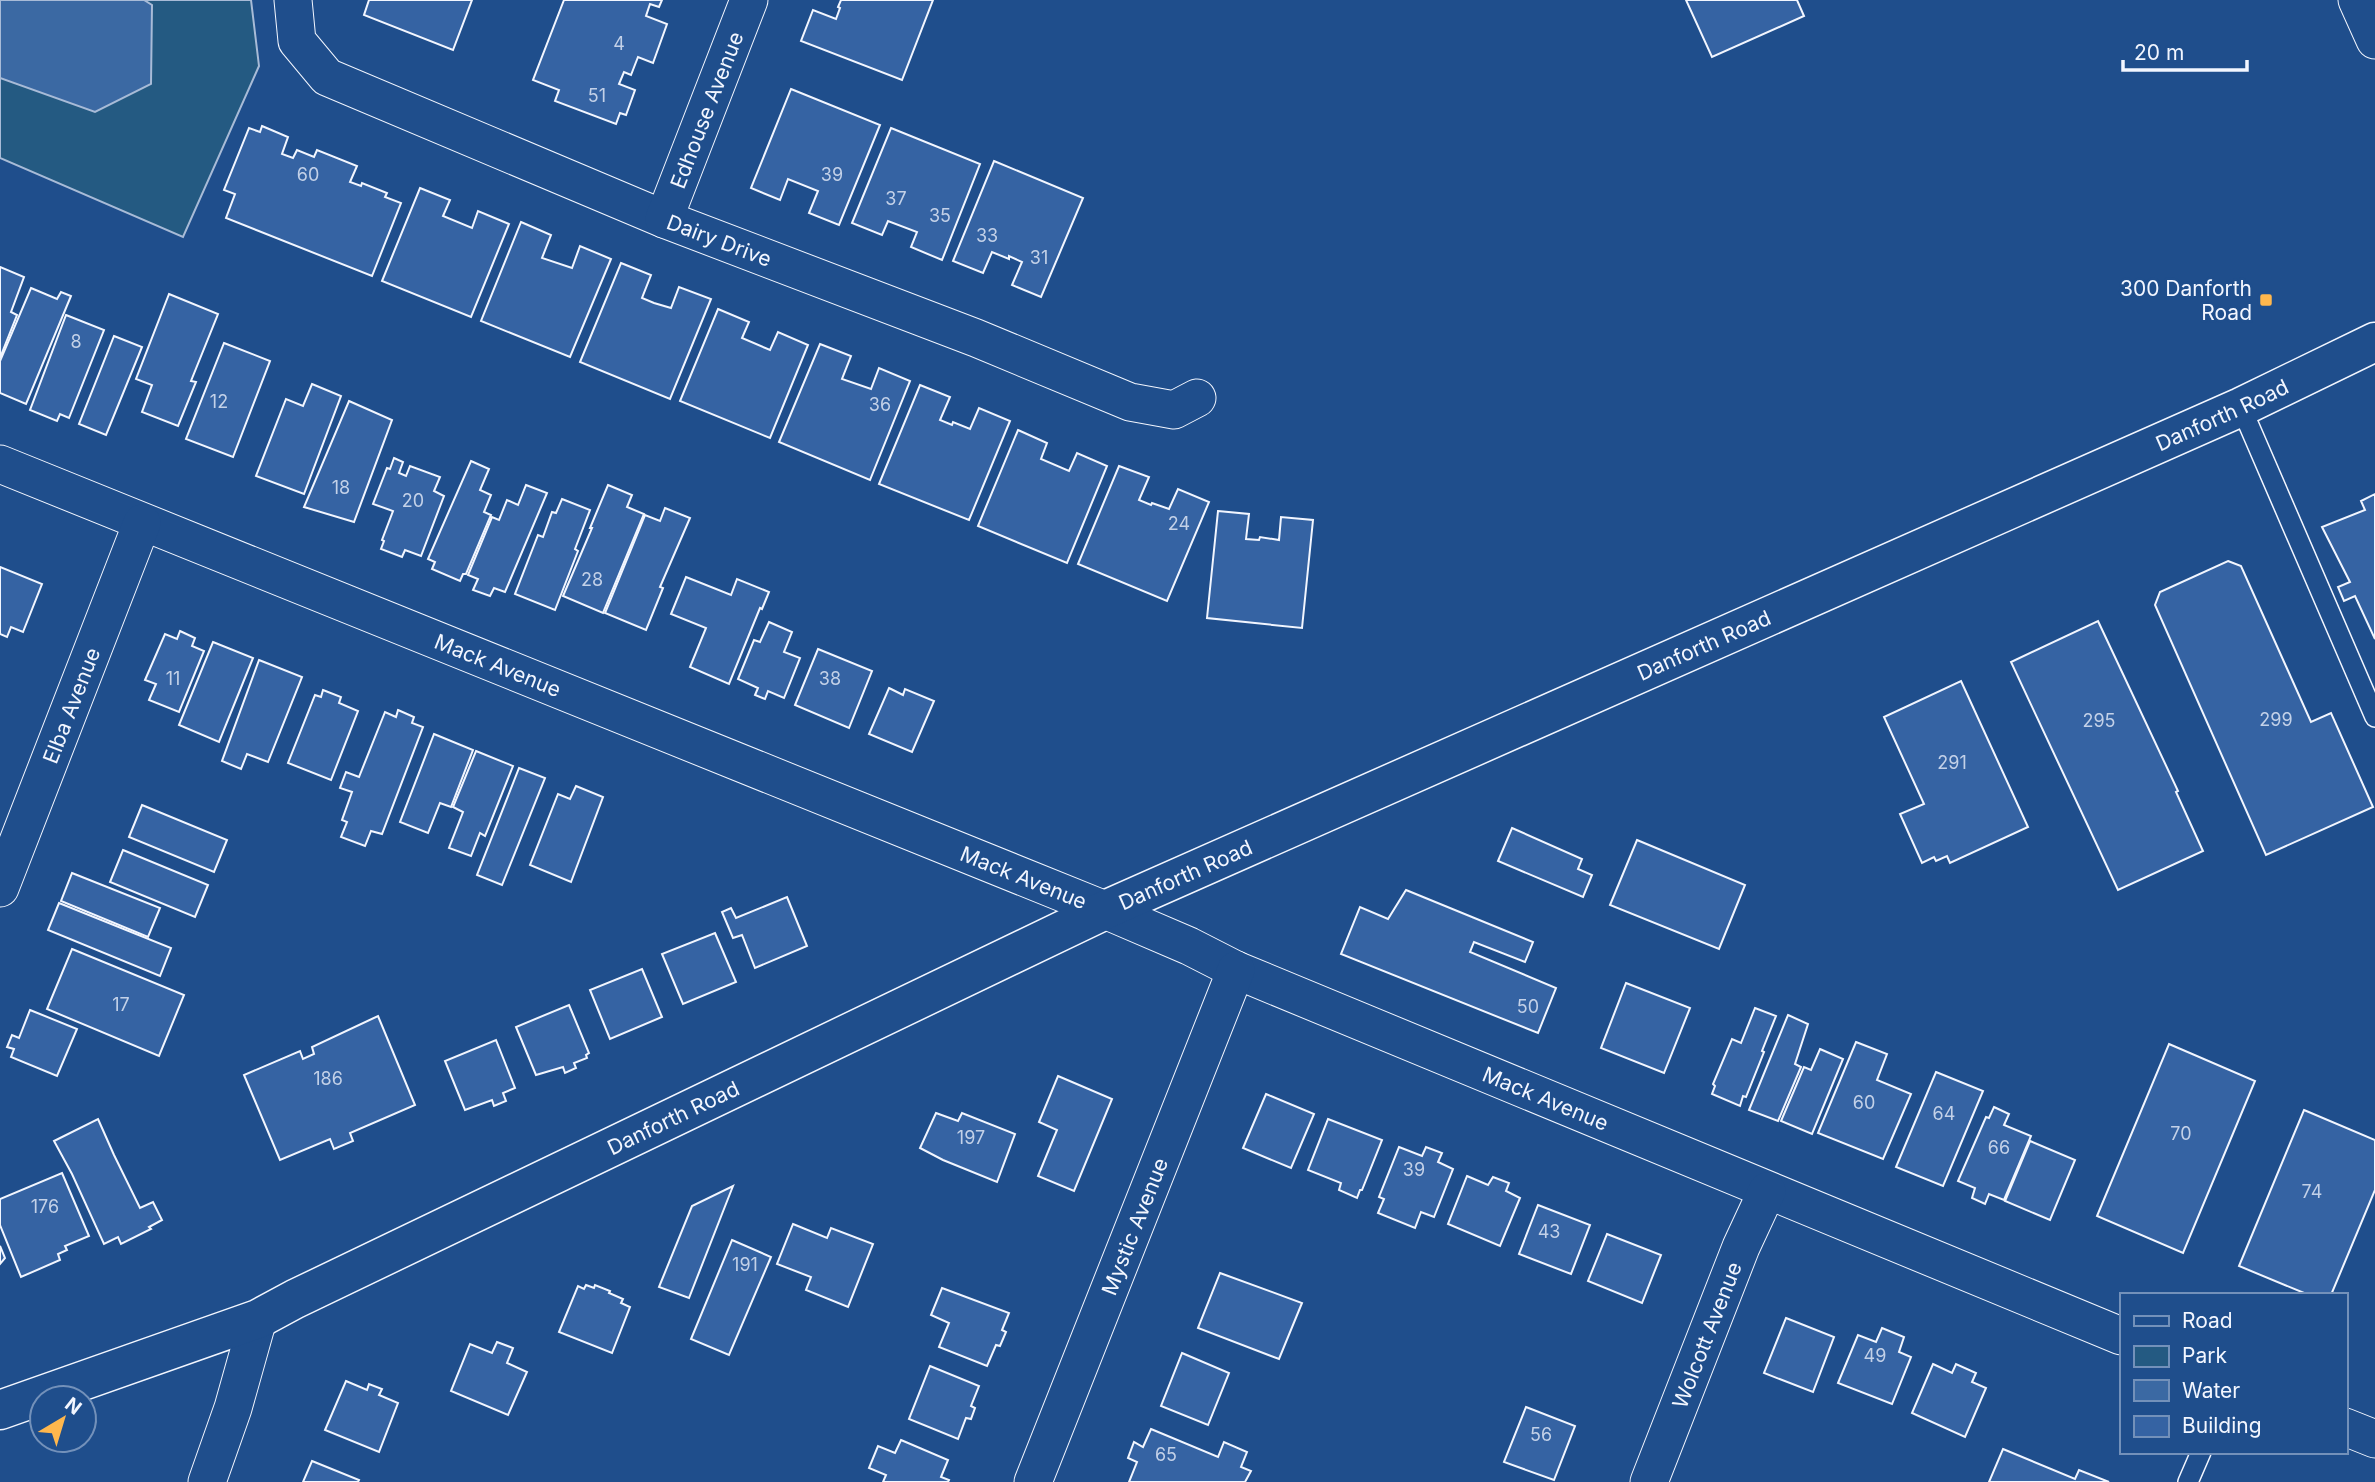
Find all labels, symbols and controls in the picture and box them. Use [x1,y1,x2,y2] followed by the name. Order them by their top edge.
[665,28,748,192] street label: Edhouse Avenue
[2123,28,2247,72] scale bar
[613,33,625,54] house number: 4
[2134,40,2184,65] text: 20 m
[588,85,606,106] house number: 51
[297,164,319,185] house number: 60
[821,164,843,185] house number: 39
[885,188,907,209] house number: 37
[929,205,951,226] house number: 35
[663,209,775,271] street label: Dairy Drive
[976,225,998,246] house number: 33
[1030,247,1048,268] house number: 31
[2120,276,2252,325] place label: 300 Danforth Road
[2258,292,2274,308] marker: 300 Danforth Road
[70,331,82,352] house number: 8
[2152,373,2292,456] street label: Danforth Road
[210,391,228,412] house number: 12
[869,394,891,415] house number: 36
[332,477,350,498] house number: 18
[402,490,424,511] house number: 20
[1168,513,1190,534] house number: 24
[581,569,603,590] house number: 28
[1633,604,1774,685] street label: Danforth Road
[431,628,565,702] street label: Mack Avenue
[37,644,105,767] street label: Elba Avenue
[166,668,180,689] house number: 11
[819,668,841,689] house number: 38
[2259,709,2293,730] house number: 299
[2082,710,2116,731] house number: 295
[1937,752,1967,773] house number: 291
[1115,834,1256,915] street label: Danforth Road
[957,841,1091,914] street label: Mack Avenue
[112,994,130,1015] house number: 17
[1517,996,1539,1017] house number: 50
[1479,1061,1612,1135] street label: Mack Avenue
[313,1068,343,1089] house number: 186
[603,1075,743,1160] street label: Danforth Road
[1853,1092,1875,1113] house number: 60
[1933,1103,1955,1124] house number: 64
[2170,1123,2192,1144] house number: 70
[957,1127,985,1148] house number: 197
[1988,1137,2010,1158] house number: 66
[1096,1154,1173,1299] street label: Mystic Avenue
[1403,1159,1425,1180] house number: 39
[2302,1181,2322,1202] house number: 74
[31,1196,59,1217] house number: 176
[1538,1221,1560,1242] house number: 43
[732,1254,758,1275] house number: 191
[1667,1258,1746,1412] street label: Wolcott Avenue
[2120,1293,2347,1454] legend
[2182,1308,2233,1333] text: Road
[2182,1343,2227,1368] text: Park
[1864,1345,1886,1366] house number: 49
[2182,1378,2240,1403] text: Water
[28,1384,98,1454] north arrow
[60,1392,86,1420] text: N
[2182,1413,2262,1438] text: Building
[1530,1424,1552,1445] house number: 56
[1155,1444,1177,1465] house number: 65

